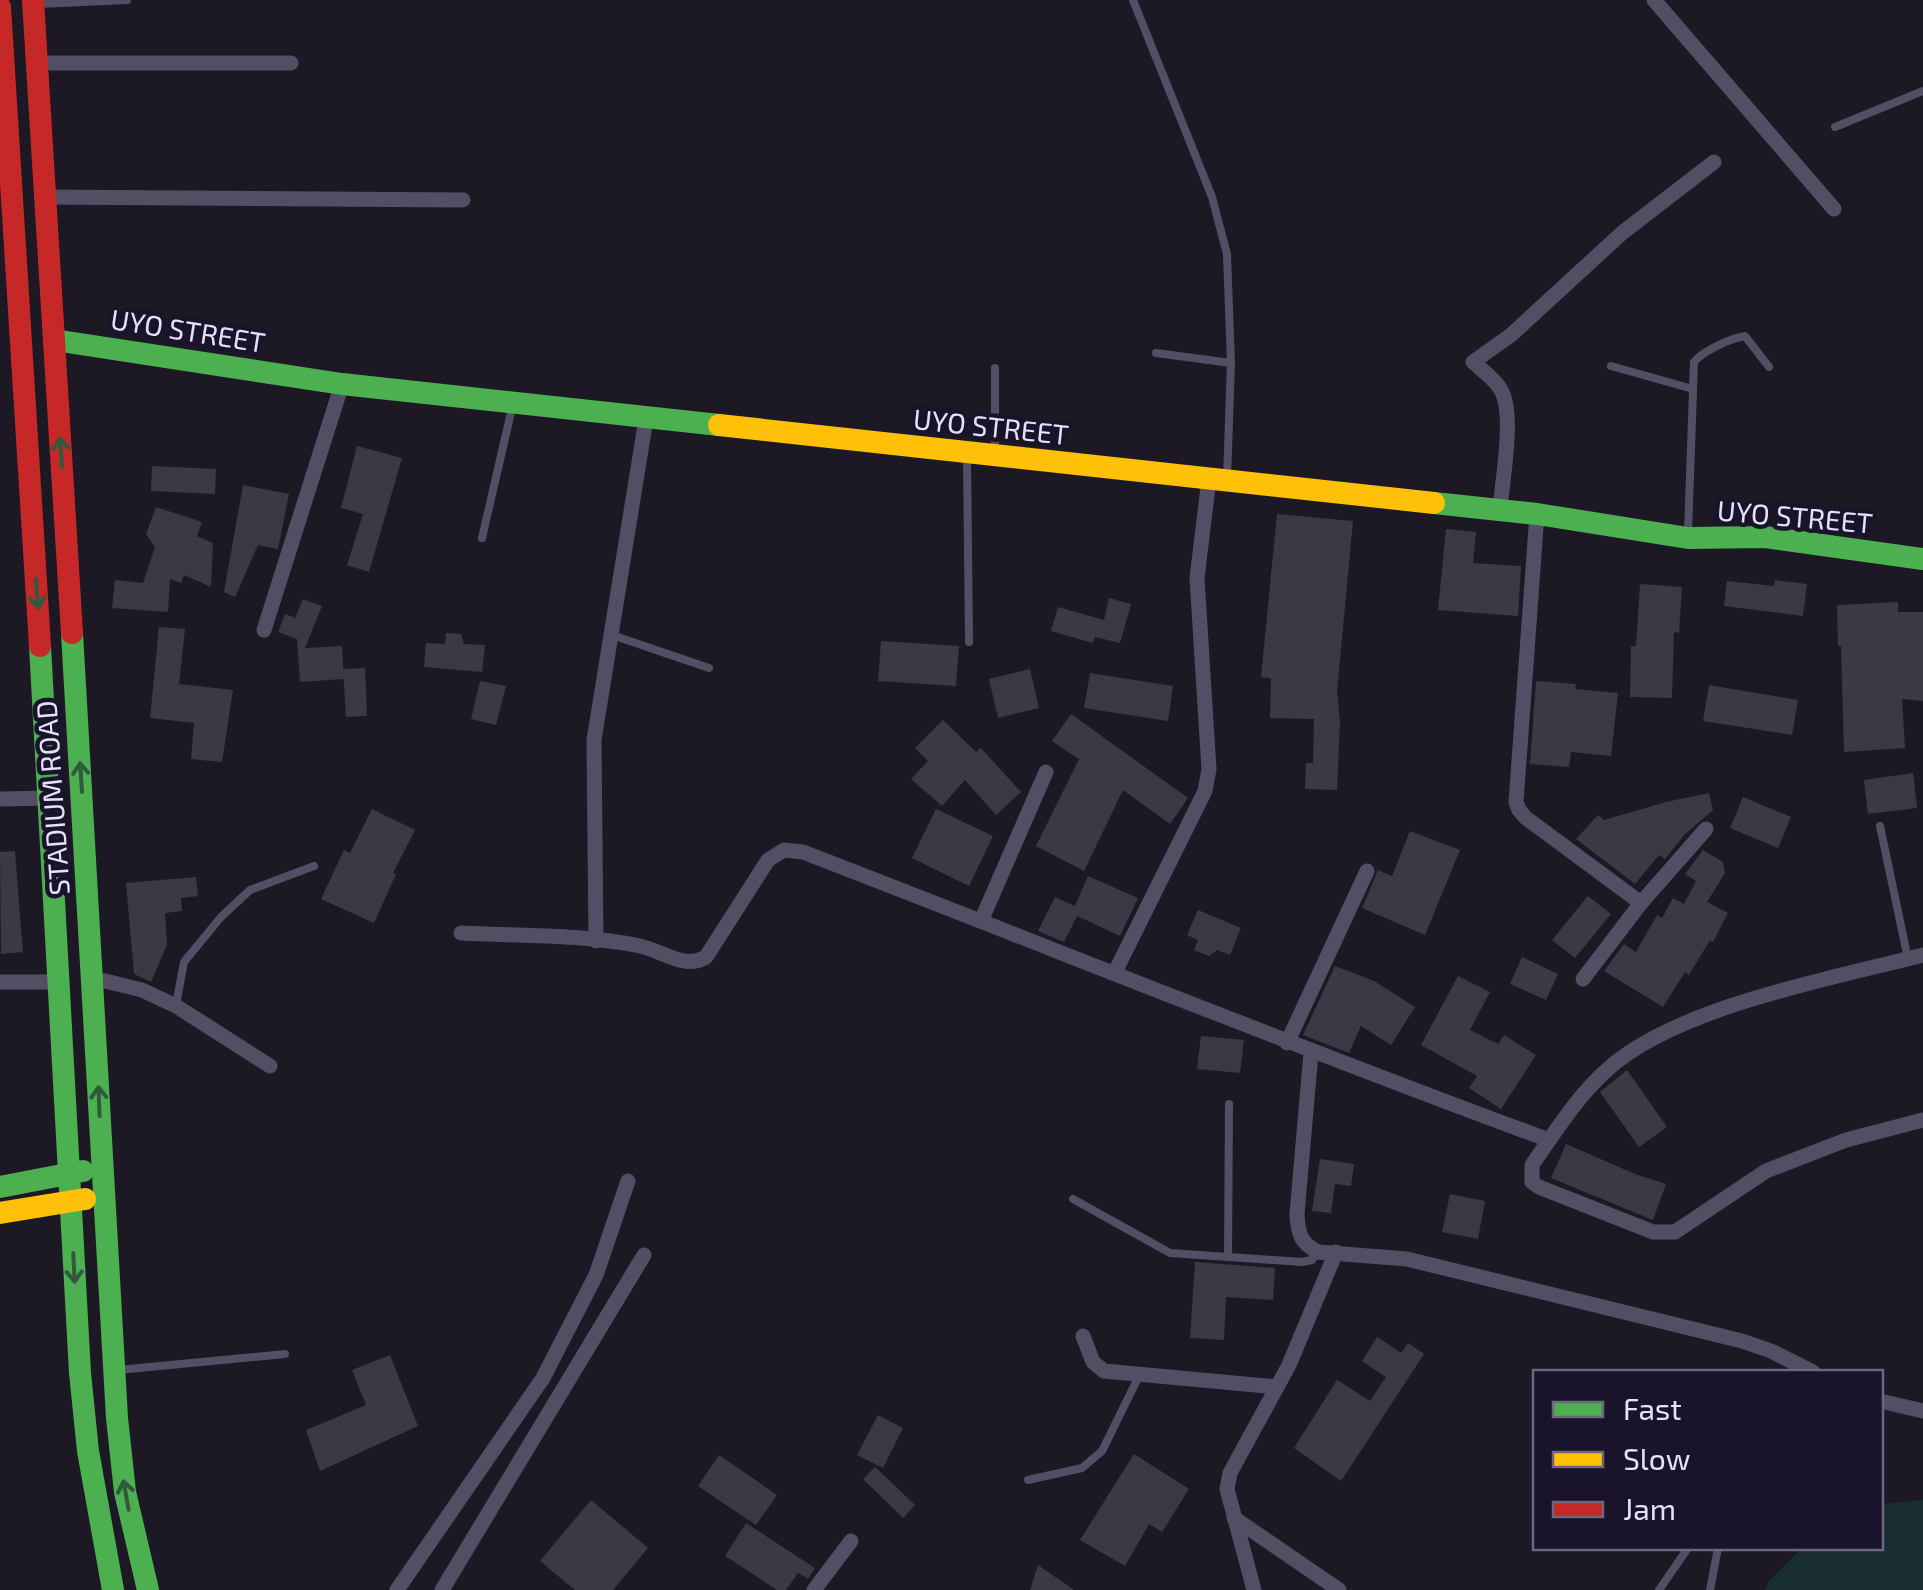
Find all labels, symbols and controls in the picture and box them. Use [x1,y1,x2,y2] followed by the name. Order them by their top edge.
[108,301,268,359] street label: UYO STREET
[912,401,1070,451] street label: UYO STREET
[51,437,70,469] one-way arrow
[1716,492,1874,540] street label: UYO STREET
[28,577,47,609] one-way arrow
[28,700,76,896] street label: STADIUM ROAD
[71,761,90,793] one-way arrow
[89,1086,108,1118] one-way arrow
[65,1251,84,1283] one-way arrow
[1533,1370,1883,1550] legend
[1623,1390,1682,1426] text: Fast
[1623,1440,1690,1476] text: Slow
[116,1479,135,1512] one-way arrow
[1623,1490,1676,1526] text: Jam

